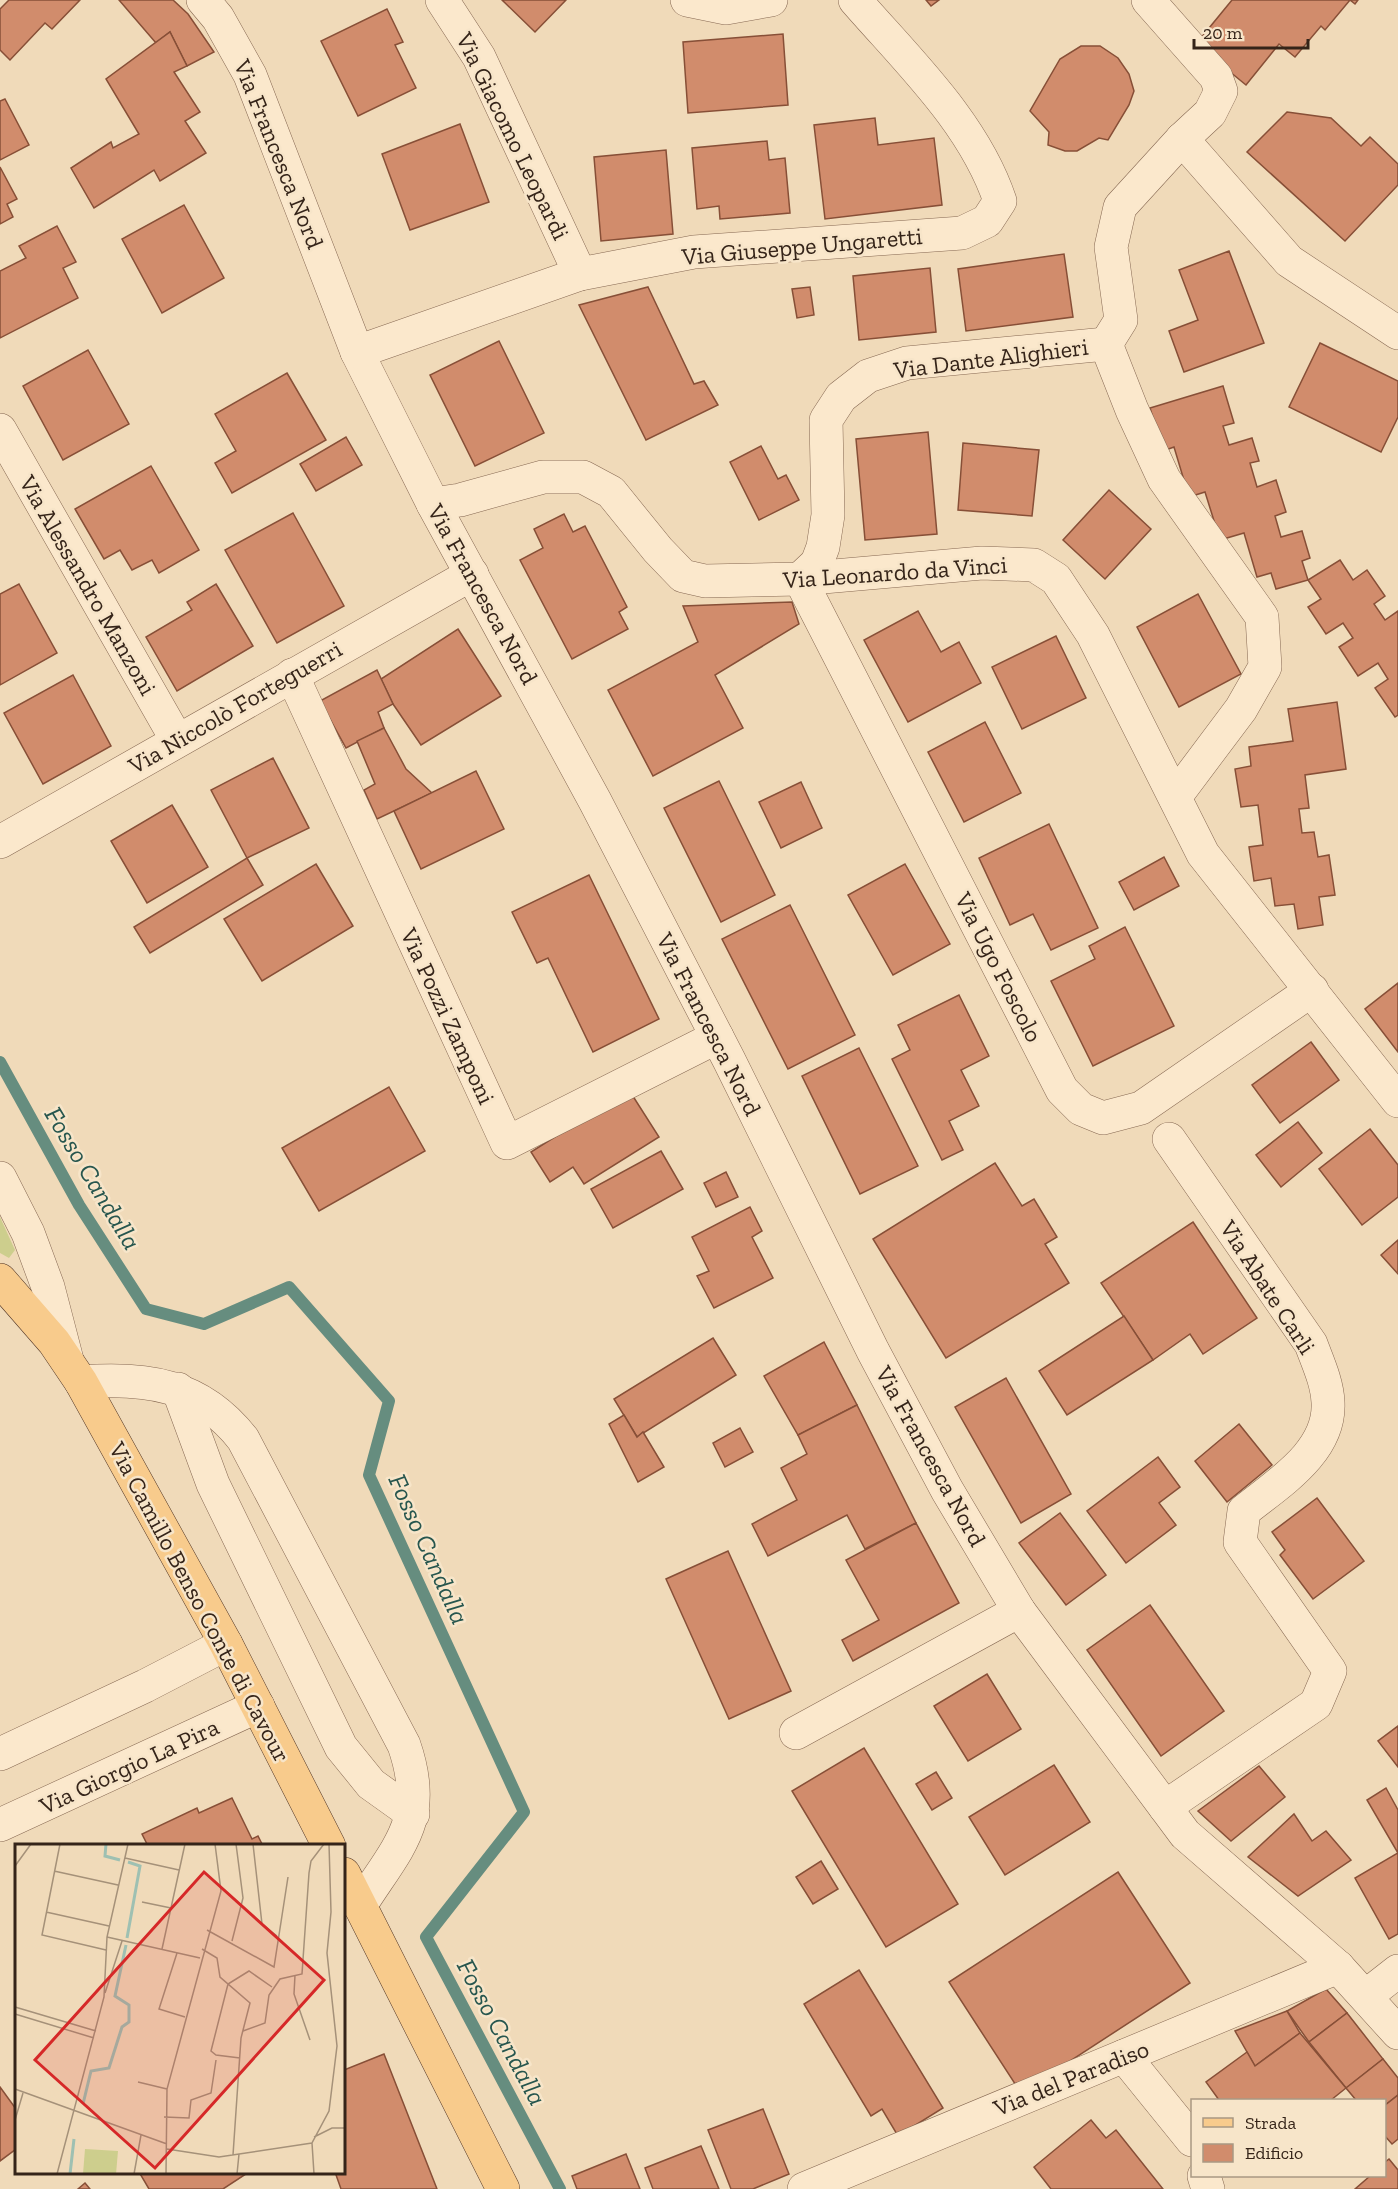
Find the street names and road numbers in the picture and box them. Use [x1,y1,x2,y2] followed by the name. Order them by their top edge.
[450,27,576,245] street label: Via Giacomo Leopardi
[227,54,330,253] street label: Via Francesca Nord
[679,221,924,271] street label: Via Giuseppe Ungaretti
[891,332,1090,384] street label: Via Dante Alighieri
[13,469,163,700] street label: Via Alessandro Manzoni
[421,498,545,689] street label: Via Francesca Nord
[781,550,1008,594] street label: Via Leonardo da Vinci
[122,634,347,780] street label: Via Niccolò Forteguerri
[948,886,1049,1047] street label: Via Ugo Foscolo
[394,922,502,1109] street label: Via Pozzi Zamponi
[650,927,768,1120] street label: Via Francesca Nord
[1213,1214,1322,1360] street label: Via Abate Carli
[869,1360,993,1551] street label: Via Francesca Nord
[103,1436,297,1767] street label: Via Camillo Benso Conte di Cavour
[34,1712,224,1821] street label: Via Giorgio La Pira
[988,2034,1153,2123] street label: Via del Paradiso

